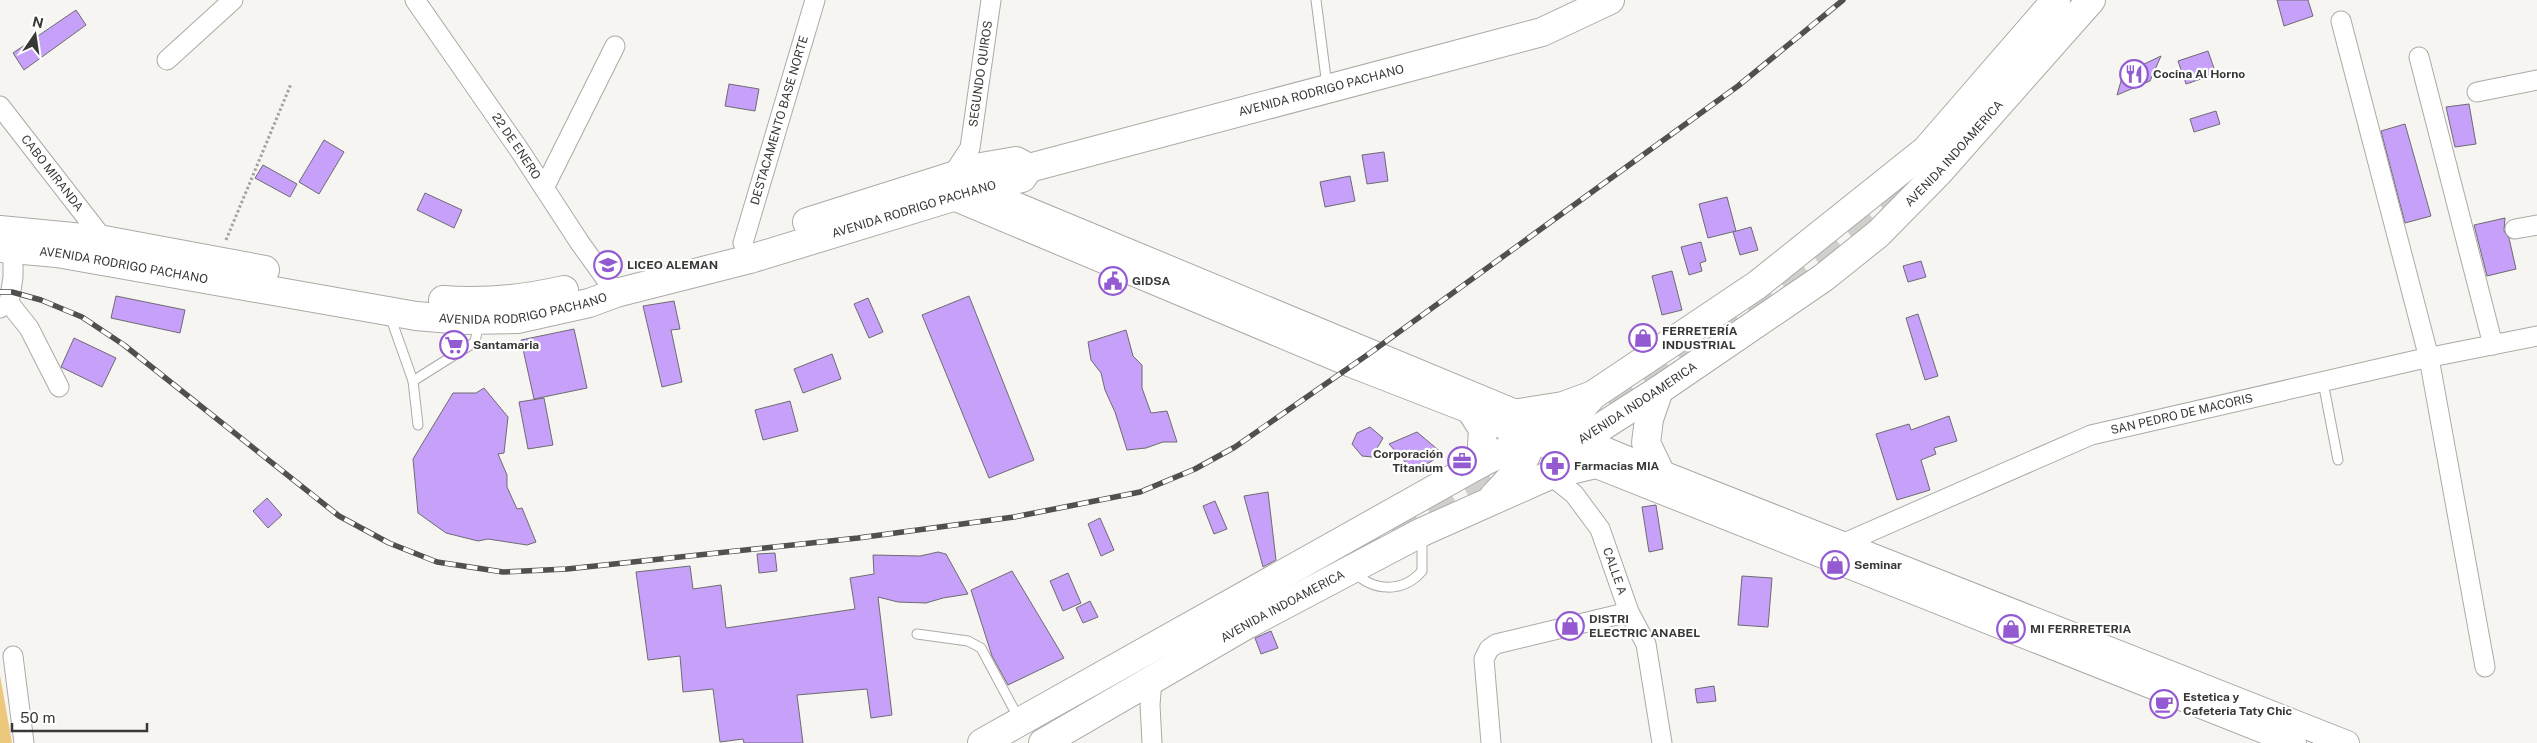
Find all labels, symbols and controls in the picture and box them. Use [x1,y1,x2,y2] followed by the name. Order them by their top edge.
[10,10,60,60] north arrow
[31,13,45,31] text: N
[966,20,995,128] street label: SEGUNDO QUIROS
[748,34,811,206] street label: DESTACAMENTO BASE NORTE
[2119,59,2149,89] restaurant icon: Cocina Al Horno
[1237,62,1406,119] street label: AVENIDA RODRIGO PACHANO
[2153,67,2245,81] place label: Cocina Al Horno
[1902,97,2006,209] street label: AVENIDA INDOAMERICA
[489,111,544,182] street label: 22 DE ENERO
[18,132,86,214] street label: CABO MIRANDA
[830,178,998,241] street label: AVENIDA RODRIGO PACHANO
[39,244,209,286] street label: AVENIDA RODRIGO PACHANO
[593,250,623,280] school or university icon: LICEO ALEMAN
[627,258,718,272] place label: LICEO ALEMAN
[1098,266,1128,296] public building icon: GIDSA
[1132,274,1170,288] place label: GIDSA
[438,290,609,327] street label: AVENIDA RODRIGO PACHANO
[1628,323,1658,353] shop icon: FERRETERÍA INDUSTRIAL
[1662,324,1738,352] place label: FERRETERÍA INDUSTRIAL
[439,330,469,360] supermarket icon: Santamaria
[473,338,539,352] place label: Santamaria
[1576,359,1700,447] street label: AVENIDA INDOAMERICA
[2109,391,2254,437] street label: SAN PEDRO DE MACORIS
[1447,446,1477,476] office icon: Corporación Titanium
[1373,447,1443,475] place label: Corporación Titanium
[1540,451,1570,481] pharmacy icon: Farmacias MIA
[1574,459,1660,473] place label: Farmacias MIA
[1600,546,1630,597] street label: CALLE A
[1820,550,1850,580] shop icon: Seminar
[1854,558,1902,572] place label: Seminar
[1218,567,1347,645] street label: AVENIDA INDOAMERICA
[1555,611,1585,641] shop icon: DISTRI ELECTRIC ANABEL
[1589,612,1700,640] place label: DISTRI ELECTRIC ANABEL
[1996,614,2026,644] shop icon: MI FERRRETERIA
[2030,622,2131,636] place label: MI FERRRETERIA
[2149,689,2179,719] cafe icon: Estetica y Cafeteria Taty Chic
[2183,690,2293,718] place label: Estetica y Cafeteria Taty Chic
[12,700,148,732] scale bar
[20,709,55,726] text: 50 m

